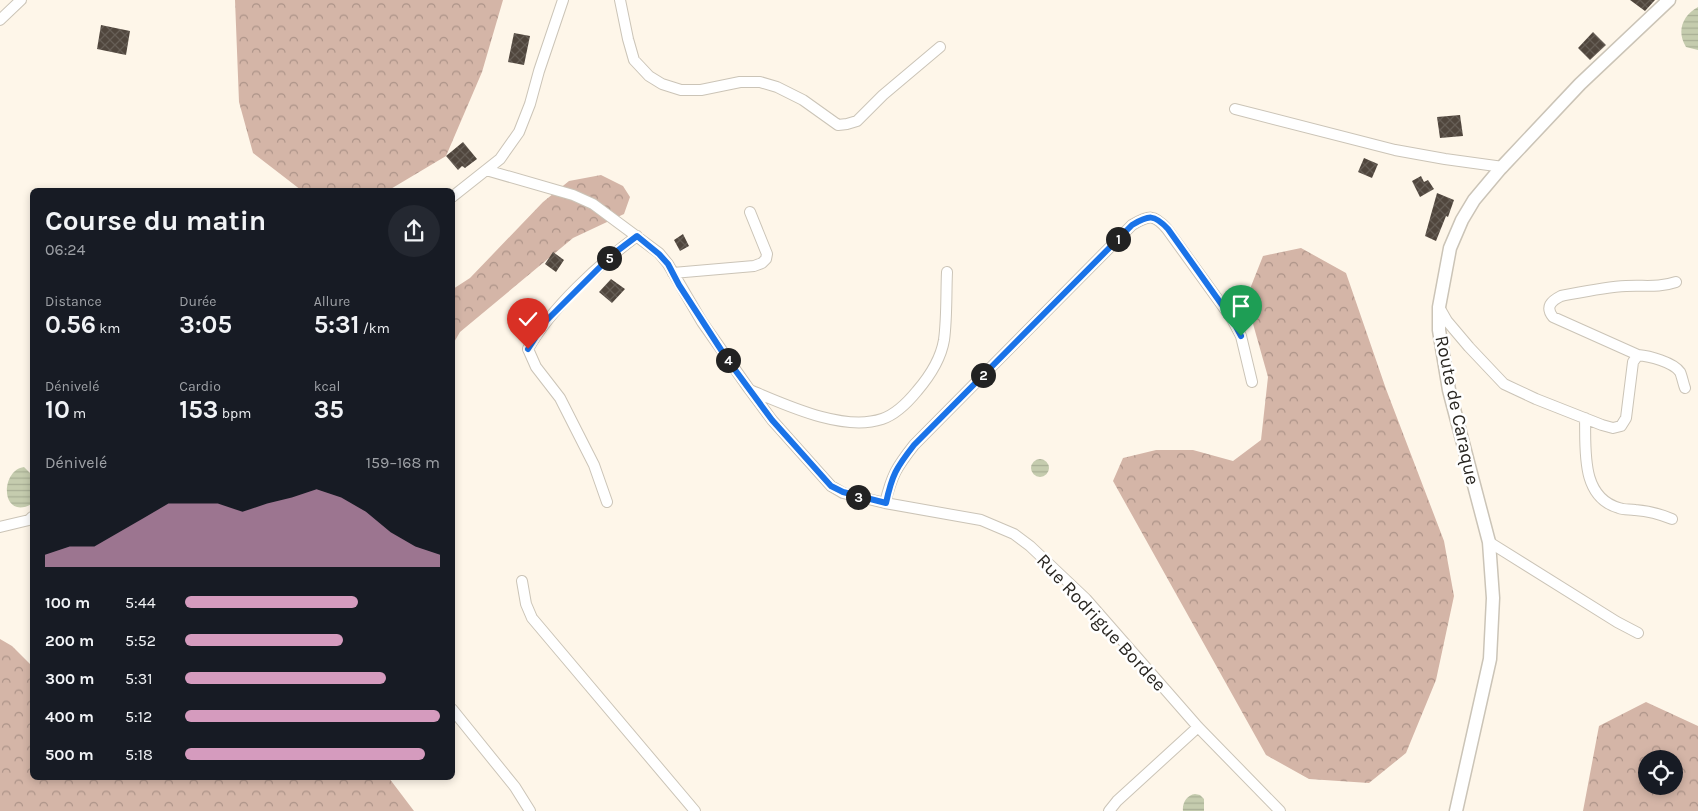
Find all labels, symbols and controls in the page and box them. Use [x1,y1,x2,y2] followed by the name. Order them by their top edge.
[45,204,266,237] text: Course du matin
[388,205,440,257] button: share
[1106,226,1130,252] pin: 1
[1116,231,1121,248] text: 1
[45,240,86,259] text: 06:24
[596,246,622,270] pin: 5
[605,250,614,267] text: 5
[1220,285,1262,336] pin
[1227,292,1255,320] icon: arrive
[45,293,102,310] text: Distance
[179,293,216,310] text: Durée
[314,293,350,310] text: Allure
[507,298,549,349] pin
[514,305,542,333] icon: check
[45,310,96,339] text: 0.56
[179,310,232,339] text: 3:05
[314,310,359,339] text: 5:31
[96,320,120,337] text: km
[359,320,390,337] text: /km
[1430,333,1484,487] street label: Route de Caraque
[716,348,740,372] pin: 4
[724,352,733,369] text: 4
[970,362,996,388] pin: 2
[979,367,988,384] text: 2
[45,378,99,395] text: Dénivelé
[179,378,221,395] text: Cardio
[314,378,340,395] text: kcal
[45,395,70,424] text: 10
[179,395,218,424] text: 153
[314,395,344,424] text: 35
[70,405,86,422] text: m
[218,405,251,422] text: bpm
[45,453,107,472] text: Dénivelé
[366,453,440,472] text: 159–168 m
[846,484,870,510] pin: 3
[854,489,863,506] text: 3
[1032,550,1171,696] street label: Rue Rodrigue Bordee
[45,593,90,612] text: 100 m
[125,593,156,612] text: 5:44
[45,631,94,650] text: 200 m
[125,631,156,650] text: 5:52
[45,669,94,688] text: 300 m
[125,669,152,688] text: 5:31
[45,707,94,726] text: 400 m
[125,707,152,726] text: 5:12
[45,745,94,764] text: 500 m
[125,745,153,764] text: 5:18
[1638,750,1683,795] map controls
[1638,750,1683,795] button: locate

